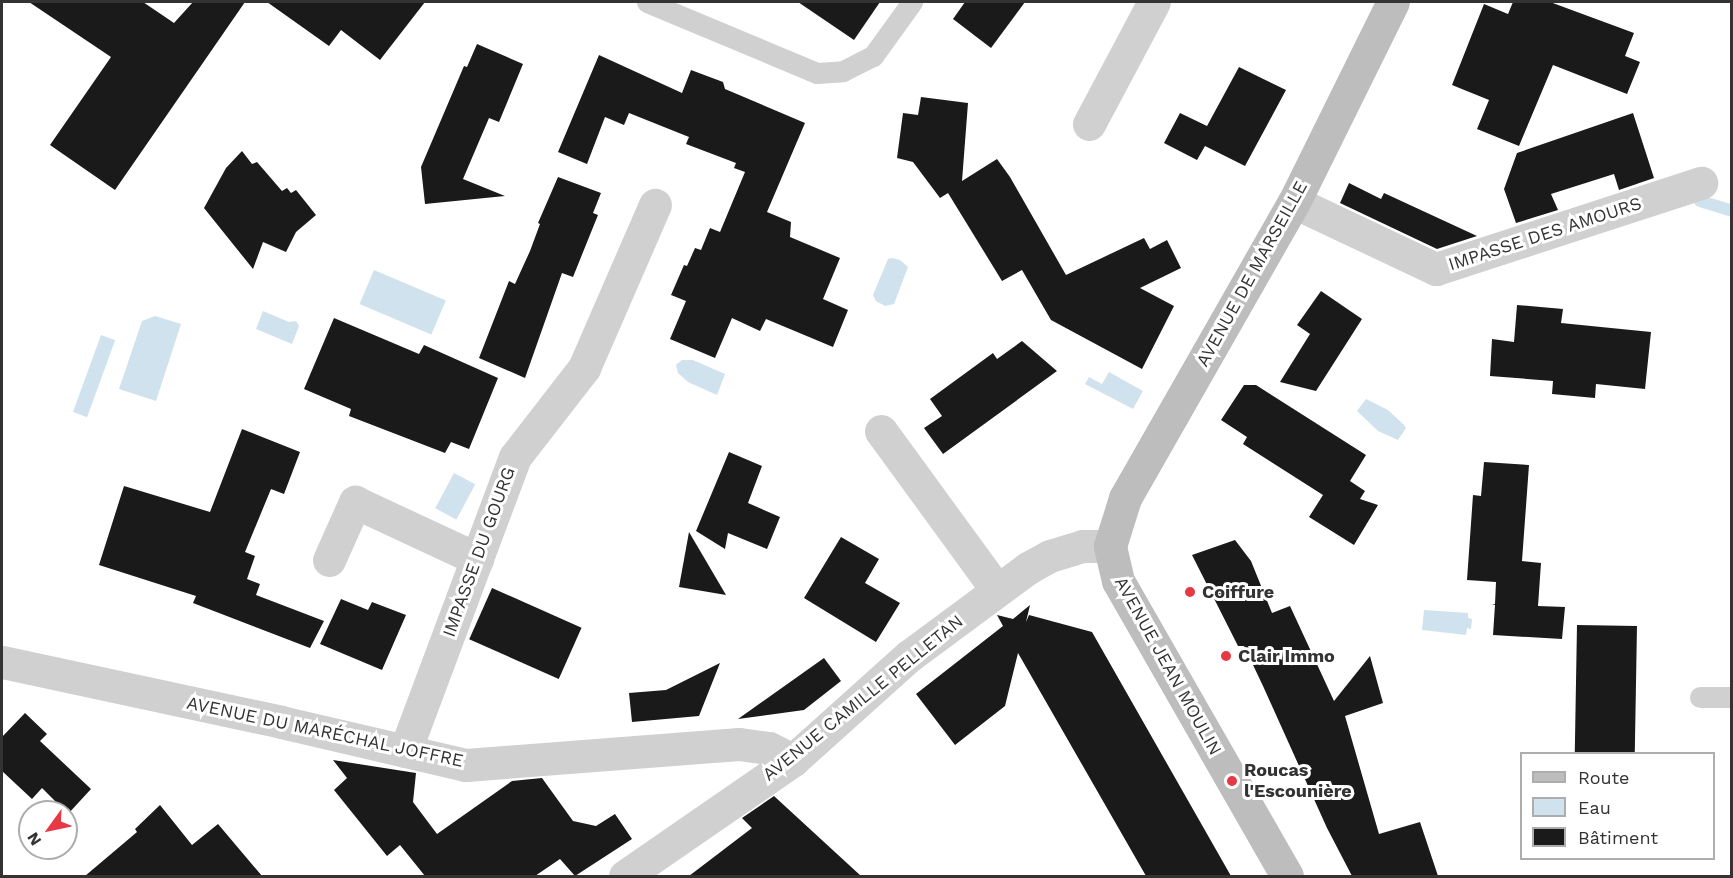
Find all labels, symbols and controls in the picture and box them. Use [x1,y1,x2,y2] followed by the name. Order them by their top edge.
[1192,177,1312,371] street label: AVENUE DE MARSEILLE
[1445,192,1645,276] street label: IMPASSE DES AMOURS
[438,464,520,640] street label: IMPASSE DU GOURG
[1110,573,1226,759] street label: AVENUE JEAN MOULIN
[1202,581,1274,603] place label: Coiffure
[1183,585,1197,599] marker: Coiffure
[759,610,967,786] street label: AVENUE CAMILLE PELLETAN
[1238,645,1335,667] place label: Clair Immo
[1219,649,1233,663] marker: Clair Immo
[184,692,466,772] street label: AVENUE DU MARÉCHAL JOFFRE
[1520,752,1715,860] legend
[1244,760,1352,802] place label: Roucas l'Escounière
[1578,767,1630,788] text: Route
[1225,774,1239,788] marker: Roucas l'Escounière
[1578,797,1611,818] text: Eau
[18,800,78,860] north arrow
[1578,827,1658,848] text: Bâtiment
[23,829,45,849] text: N

